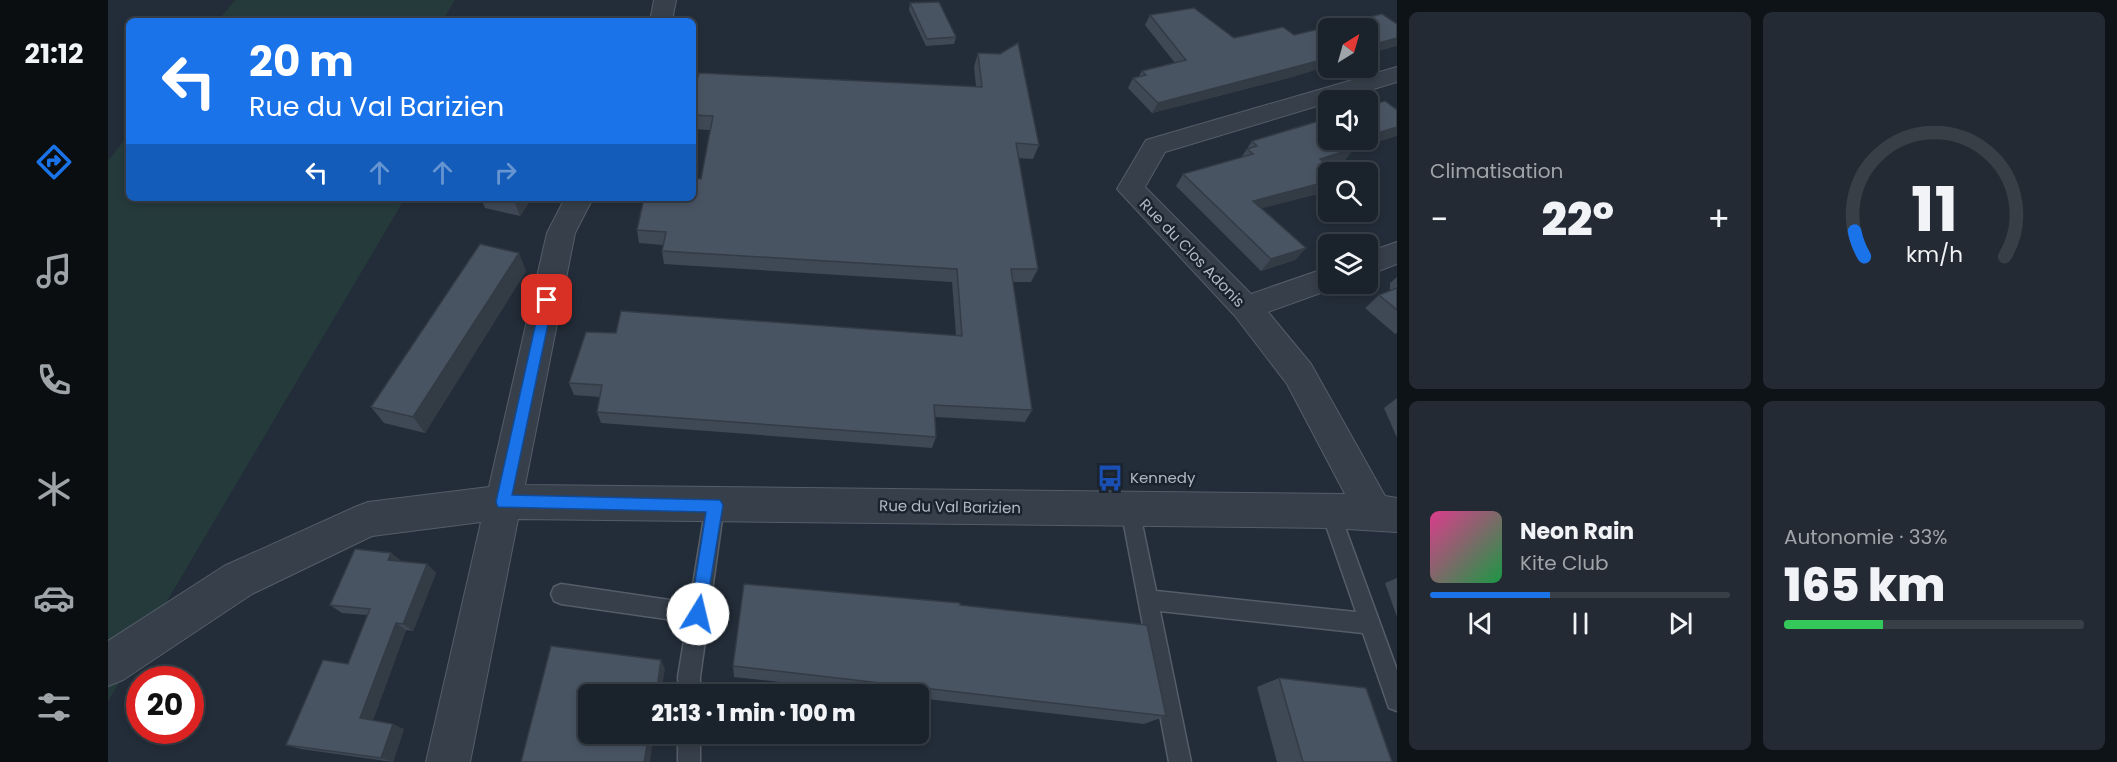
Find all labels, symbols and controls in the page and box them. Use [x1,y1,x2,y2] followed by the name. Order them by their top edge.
[1318,18,1378,78] north arrow
[1318,18,1378,294] map controls
[249,32,354,91] text: 20 m
[25,35,83,72] text: 21:12
[150,42,228,120] icon: left
[249,88,504,125] text: Rue du Val Barizien
[1318,90,1378,150] button: sound
[33,141,75,183] icon: directions
[300,156,333,189] icon: left
[363,156,396,189] icon: ahead
[426,156,459,189] icon: ahead
[489,156,522,189] icon: right
[1430,157,1563,185] text: Climatisation
[1318,162,1378,222] button: search
[1911,165,1957,253] text: 11
[1541,188,1614,251] text: 22°
[1135,194,1250,312] street label: Rue du Clos Adonis
[1430,196,1448,243] text: −
[1707,196,1730,243] text: +
[1318,234,1378,294] button: layers
[1905,240,1963,271] text: km/h
[33,250,75,292] icon: music
[521,274,572,325] pin
[530,283,563,316] icon: arrive
[33,359,75,401] icon: phone
[1095,463,1125,493] bus stop icon: Kennedy
[1130,467,1196,488] place label: Kennedy
[33,468,75,510] icon: climate
[879,495,1021,518] street label: Rue du Val Barizien
[1520,516,1634,547] text: Neon Rain
[1784,523,1948,551] text: Autonomie · 33%
[1520,549,1609,577] text: Kite Club
[1784,554,1945,617] text: 165 km
[33,577,75,619] icon: car
[666,582,730,646] position arrow
[1464,607,1497,640] icon: previous
[1564,607,1597,640] icon: pause
[1664,607,1697,640] icon: next
[126,666,204,744] speed limit sign: 20
[33,686,75,728] icon: filters
[652,698,855,729] text: 21:13 · 1 min · 100 m

